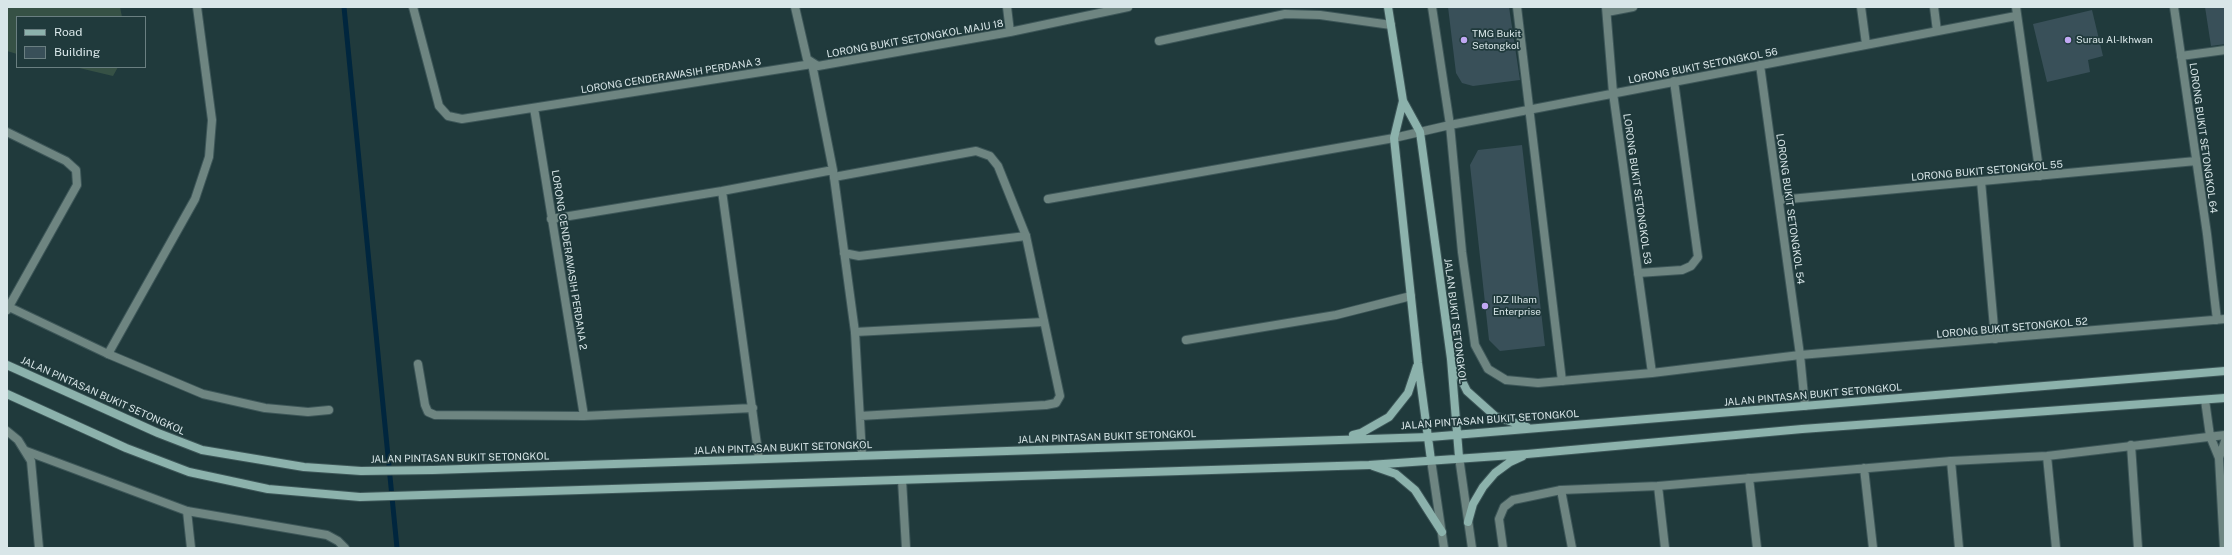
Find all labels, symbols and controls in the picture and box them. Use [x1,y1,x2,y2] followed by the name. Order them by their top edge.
[16,16,146,68] legend
[826,18,1004,60] street label: LORONG BUKIT SETONGKOL MAJU 18
[54,25,82,39] text: Road
[1472,28,1521,52] place label: TMG Bukit Setongkol
[2076,34,2153,46] place label: Surau Al-Ikhwan
[1459,35,1469,45] marker: TMG Bukit Setongkol
[2063,35,2073,45] marker: Surau Al-Ikhwan
[54,45,100,59] text: Building
[1627,46,1779,86] street label: LORONG BUKIT SETONGKOL 56
[580,56,762,96] street label: LORONG CENDERAWASIH PERDANA 3
[2186,62,2220,214] street label: LORONG BUKIT SETONGKOL 64
[1620,113,1654,265] street label: LORONG BUKIT SETONGKOL 53
[1773,133,1807,285] street label: LORONG BUKIT SETONGKOL 54
[1911,158,2063,184] street label: LORONG BUKIT SETONGKOL 55
[549,169,589,351] street label: LORONG CENDERAWASIH PERDANA 2
[1441,258,1469,384] street label: JALAN BUKIT SETONGKOL
[1493,294,1541,318] place label: IDZ Ilham Enterprise
[1480,301,1490,311] marker: IDZ Ilham Enterprise
[1936,315,2088,341] street label: LORONG BUKIT SETONGKOL 52
[19,354,187,438] street label: JALAN PINTASAN BUKIT SETONGKOL
[1723,381,1903,409] street label: JALAN PINTASAN BUKIT SETONGKOL
[1400,408,1580,432] street label: JALAN PINTASAN BUKIT SETONGKOL
[1017,428,1197,446] street label: JALAN PINTASAN BUKIT SETONGKOL
[693,439,873,457] street label: JALAN PINTASAN BUKIT SETONGKOL
[371,450,549,466] street label: JALAN PINTASAN BUKIT SETONGKOL

